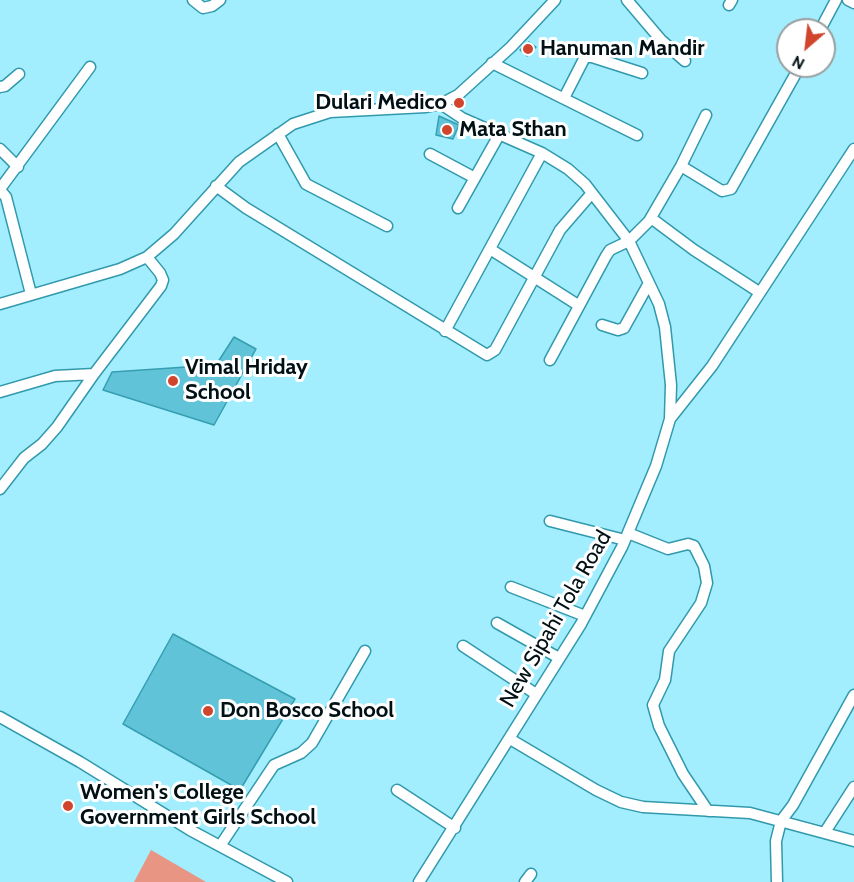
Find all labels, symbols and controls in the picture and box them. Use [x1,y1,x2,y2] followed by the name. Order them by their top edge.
[776,18,836,78] north arrow
[540,36,705,62] place label: Hanuman Mandir
[521,42,535,56] marker: Hanuman Mandir
[789,52,808,74] text: N
[315,90,447,116] place label: Dulari Medico
[452,96,466,110] marker: Dulari Medico
[459,117,567,143] place label: Mata Sthan
[440,123,454,137] marker: Mata Sthan
[185,355,308,406] place label: Vimal Hriday School
[166,374,180,388] marker: Vimal Hriday School
[495,526,617,712] street label: New Sipahi Tola Road
[220,698,394,724] place label: Don Bosco School
[201,704,215,718] marker: Don Bosco School
[80,780,316,831] place label: Women's College Government Girls School
[61,799,75,813] marker: Women's College Government Girls School

